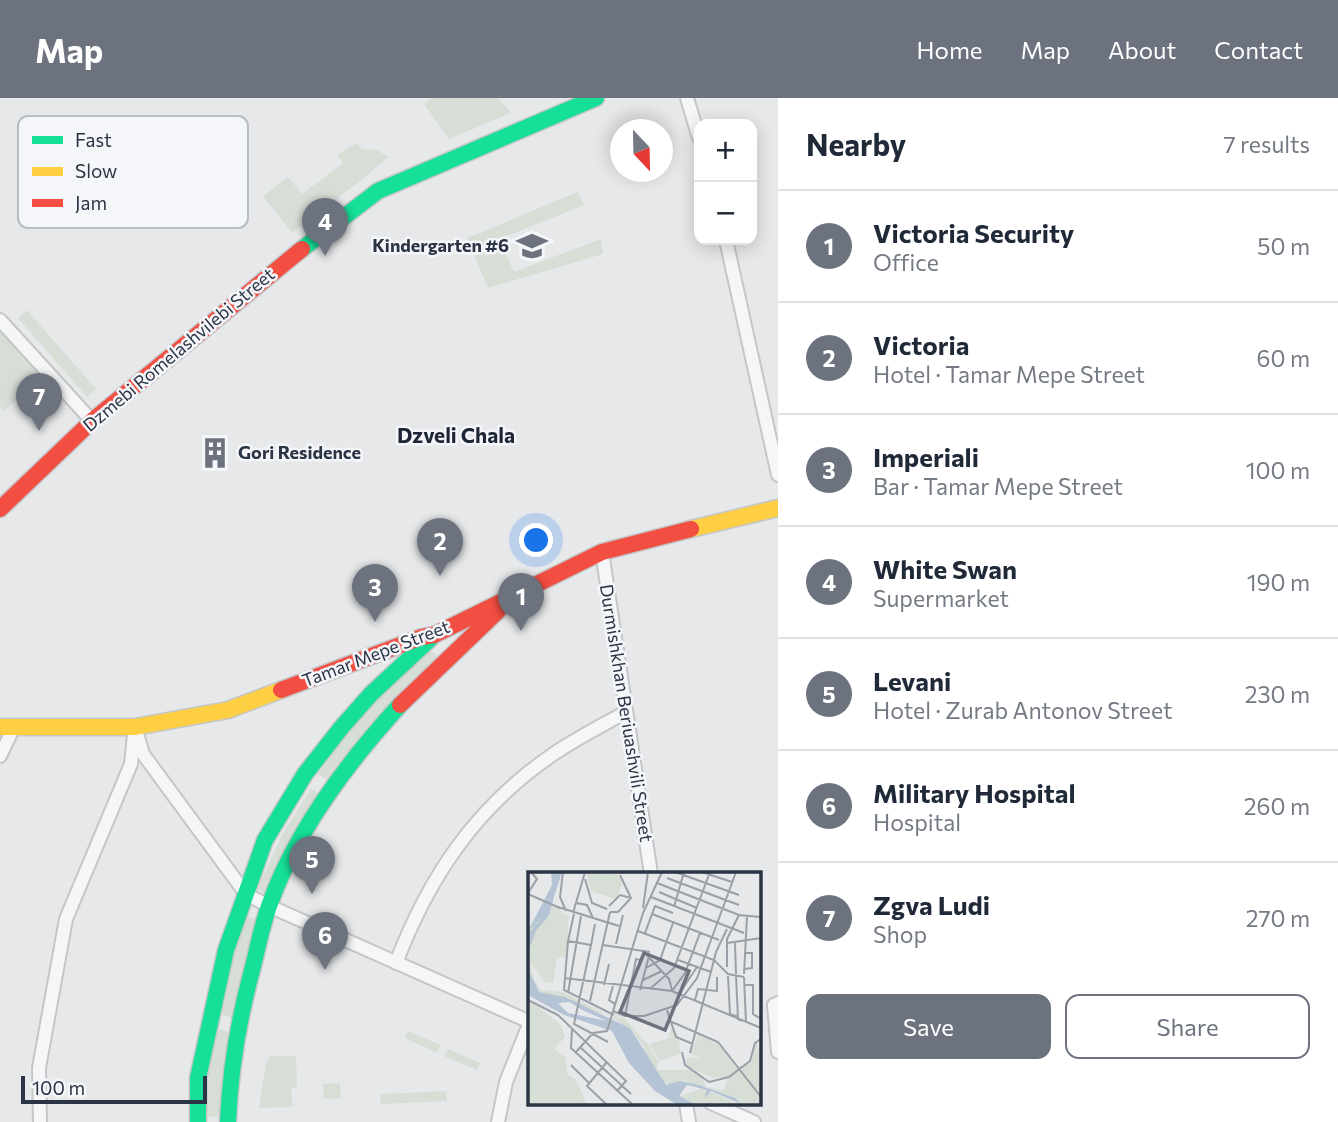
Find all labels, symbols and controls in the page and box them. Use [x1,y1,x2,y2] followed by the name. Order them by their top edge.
[35,29,103,70] text: Map
[917,35,983,64] text: Home
[1021,35,1070,64] text: Map
[1108,35,1176,64] text: About
[1214,35,1303,64] text: Contact
[18,116,248,228] legend
[610,119,673,182] north arrow
[694,119,757,245] map controls
[694,119,757,182] button: +
[806,125,906,162] text: Nearby
[75,128,112,151] text: Fast
[1223,130,1310,158] text: 7 results
[75,159,117,182] text: Slow
[694,182,757,245] button: −
[75,191,107,214] text: Jam
[302,198,348,256] pin: 4
[873,217,1074,248] text: Victoria Security
[515,229,549,263] school or university icon: Kindergarten #6
[824,232,834,260] text: 1
[1257,232,1310,260] text: 50 m
[372,234,509,256] place label: Kindergarten #6
[873,248,939,276] text: Office
[78,263,279,436] street label: Dzmebi Romelashvilebi Street
[873,329,969,360] text: Victoria
[822,344,836,372] text: 2
[1257,344,1310,372] text: 60 m
[873,360,1145,388] text: Hotel · Tamar Mepe Street
[16,373,62,431] pin: 7
[397,422,515,447] district label: Dzveli Chala
[198,436,232,470] building icon: Gori Residence
[238,441,361,463] place label: Gori Residence
[873,441,979,472] text: Imperiali
[822,456,836,484] text: 3
[1246,456,1310,484] text: 100 m
[873,472,1123,500] text: Bar · Tamar Mepe Street
[417,518,463,576] pin: 2
[519,523,553,557] your location
[873,553,1017,584] text: White Swan
[352,564,398,622] pin: 3
[822,568,836,596] text: 4
[1247,568,1310,596] text: 190 m
[498,573,544,631] pin: 1
[596,582,658,843] street label: Durmishkhan Beriuashvili Street
[873,584,1009,612] text: Supermarket
[299,615,453,691] street label: Tamar Mepe Street
[873,665,951,696] text: Levani
[822,680,836,708] text: 5
[1245,680,1310,708] text: 230 m
[873,696,1172,724] text: Hotel · Zurab Antonov Street
[873,777,1076,808] text: Military Hospital
[822,792,836,820] text: 6
[1244,792,1310,820] text: 260 m
[873,808,961,836] text: Hospital
[289,836,335,894] pin: 5
[528,872,760,1104] inset map
[873,889,990,920] text: Zgva Ludi
[823,904,835,932] text: 7
[1246,904,1310,932] text: 270 m
[302,912,348,970] pin: 6
[873,920,927,948] text: Shop
[806,994,1051,1059] button: Save
[1065,994,1310,1059] button: Share
[21,1073,206,1105] scale bar
[32,1076,85,1099] text: 100 m

